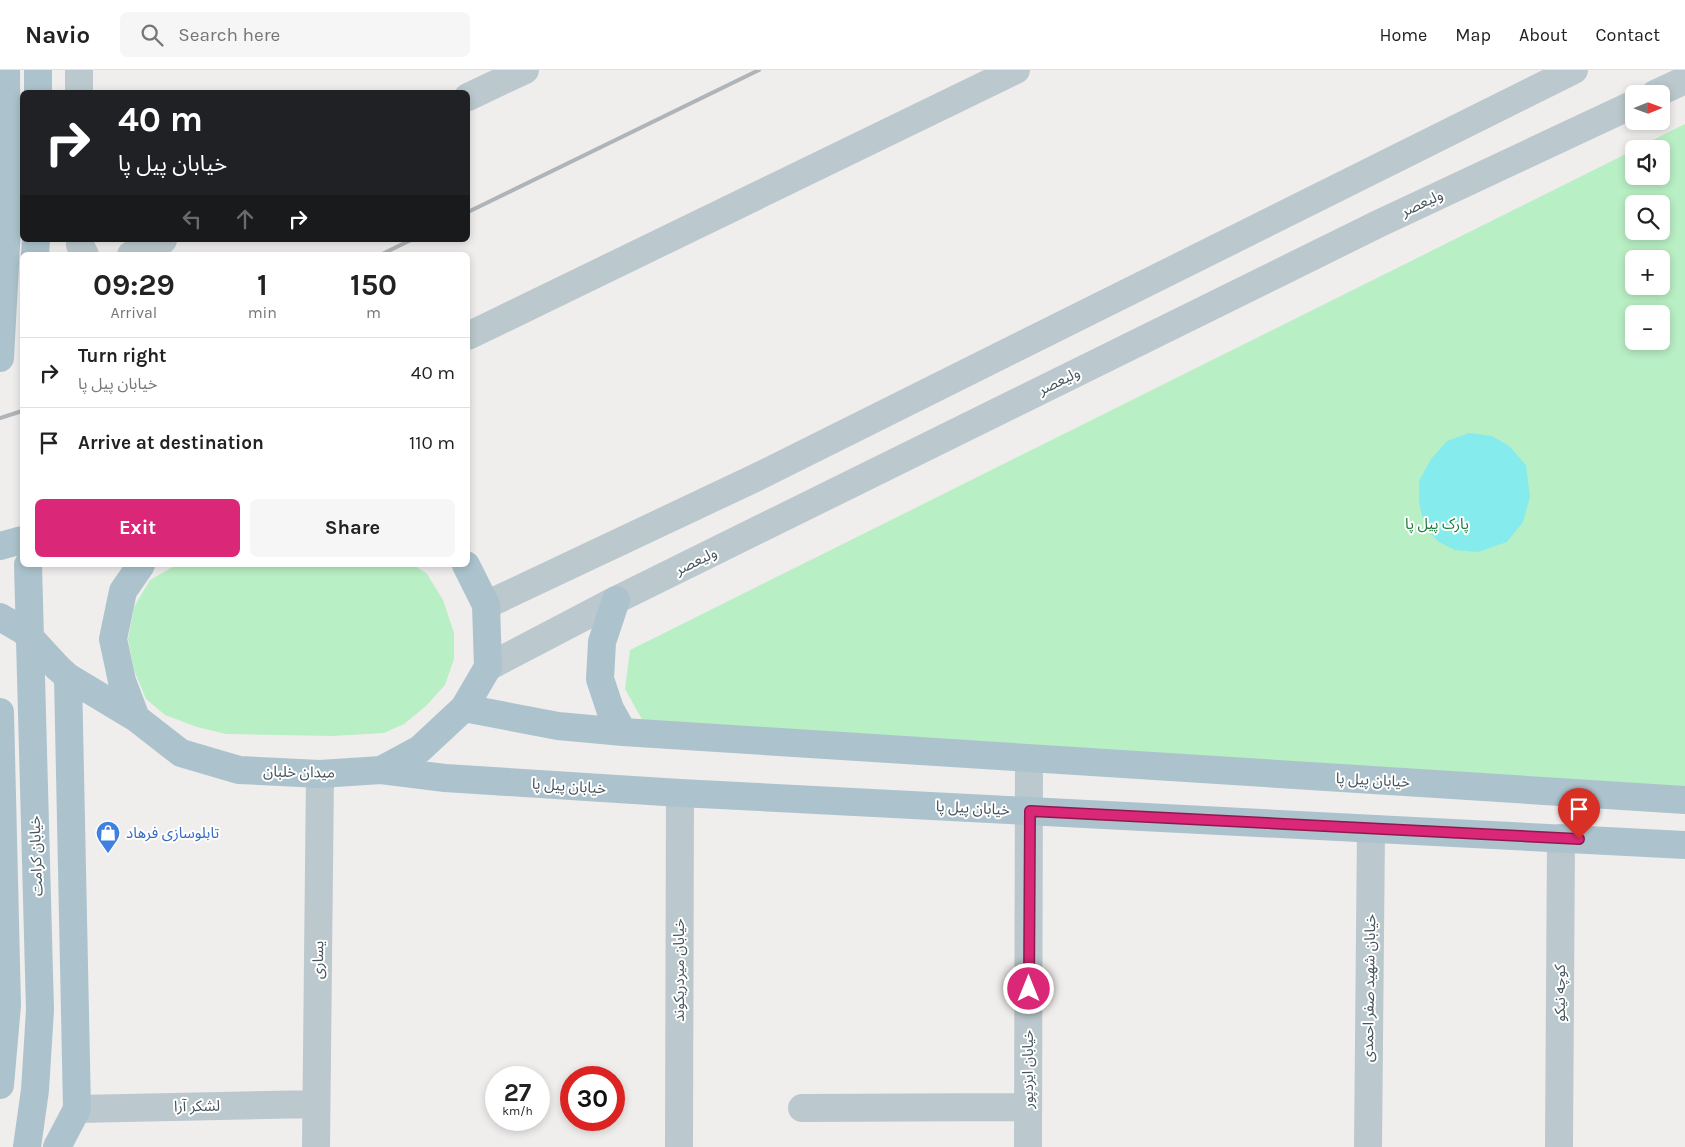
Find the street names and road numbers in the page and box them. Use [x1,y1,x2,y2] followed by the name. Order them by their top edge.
[1397,186,1446,221] street label: ولیعصر
[1034,363,1083,399] street label: ولیعصر
[671,543,720,579] street label: ولیعصر
[263,762,335,782] street label: میدان خلبان
[1335,769,1411,792] street label: خیابان پیل پا
[531,774,607,799] street label: خیابان پیل پا
[935,797,1011,820] street label: خیابان پیل پا
[26,815,46,897] street label: خیابان کرامت
[1359,913,1379,1062] street label: خیابان شهید صفر احمدی
[670,918,688,1022] street label: خیابان میردریکوند
[309,941,327,979] street label: یساری
[1551,964,1570,1022] street label: کوچه نیکو
[1019,1029,1038,1109] street label: خیابان ایزدپور
[174,1097,220,1115] street label: لشکر آرا

